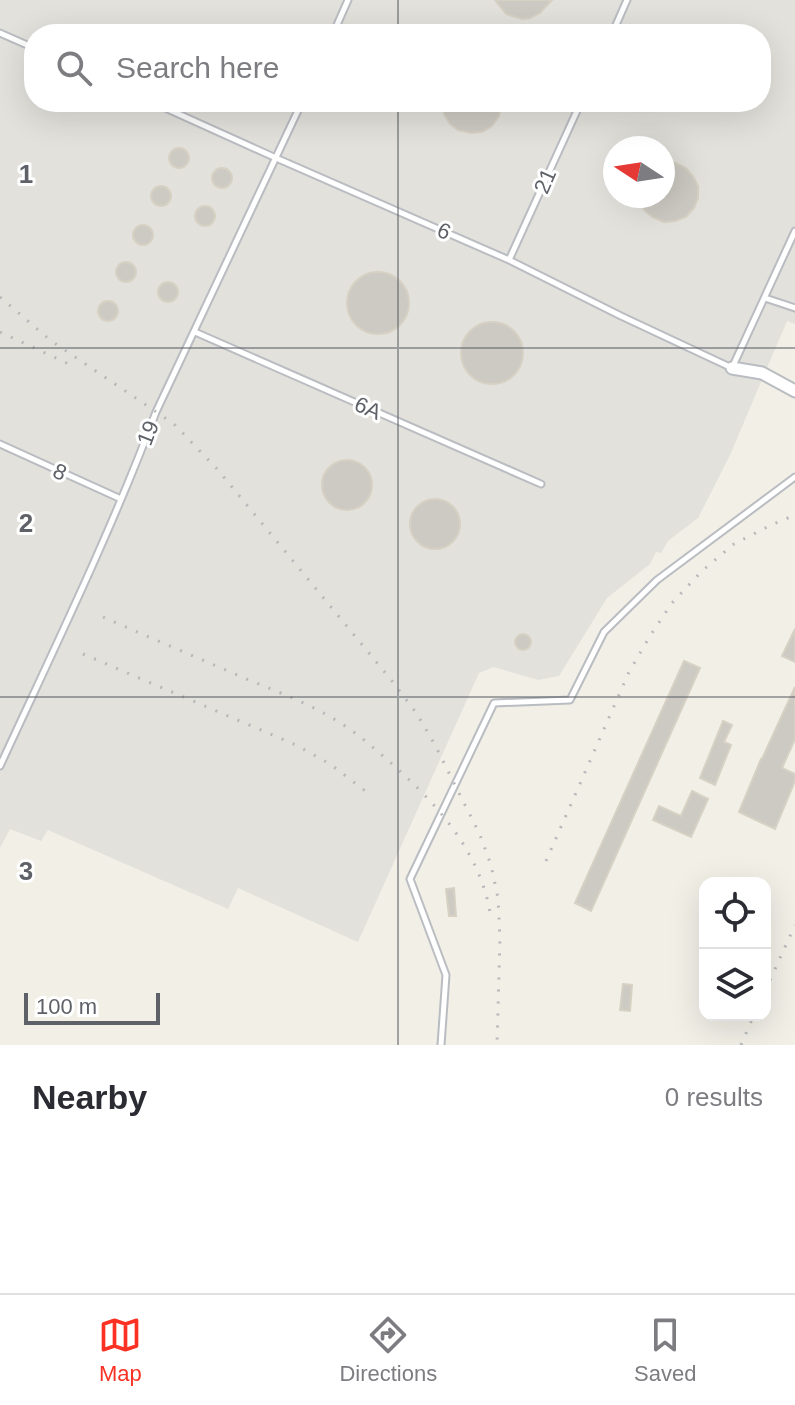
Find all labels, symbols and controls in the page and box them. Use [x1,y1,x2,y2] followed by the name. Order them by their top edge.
[24,24,771,112] search box
[52,46,96,90] icon: search
[116,51,279,84] text: Search here
[603,136,675,208] north arrow
[19,159,33,189] text: 1
[529,165,561,197] street label: 21
[433,217,455,245] street label: 6
[351,391,386,425] street label: 6A
[132,417,164,449] street label: 19
[49,458,71,486] street label: 8
[19,508,33,538] text: 2
[19,856,33,886] text: 3
[699,877,771,1021] map controls
[699,877,771,949] button: locate
[699,949,771,1021] button: layers
[24,989,160,1025] scale bar
[36,994,97,1019] text: 100 m
[32,1078,147,1116] text: Nearby
[665,1082,763,1112] text: 0 results
[98,1313,142,1387] tab: Map
[339,1313,437,1387] tab: Directions
[634,1313,697,1387] tab: Saved

